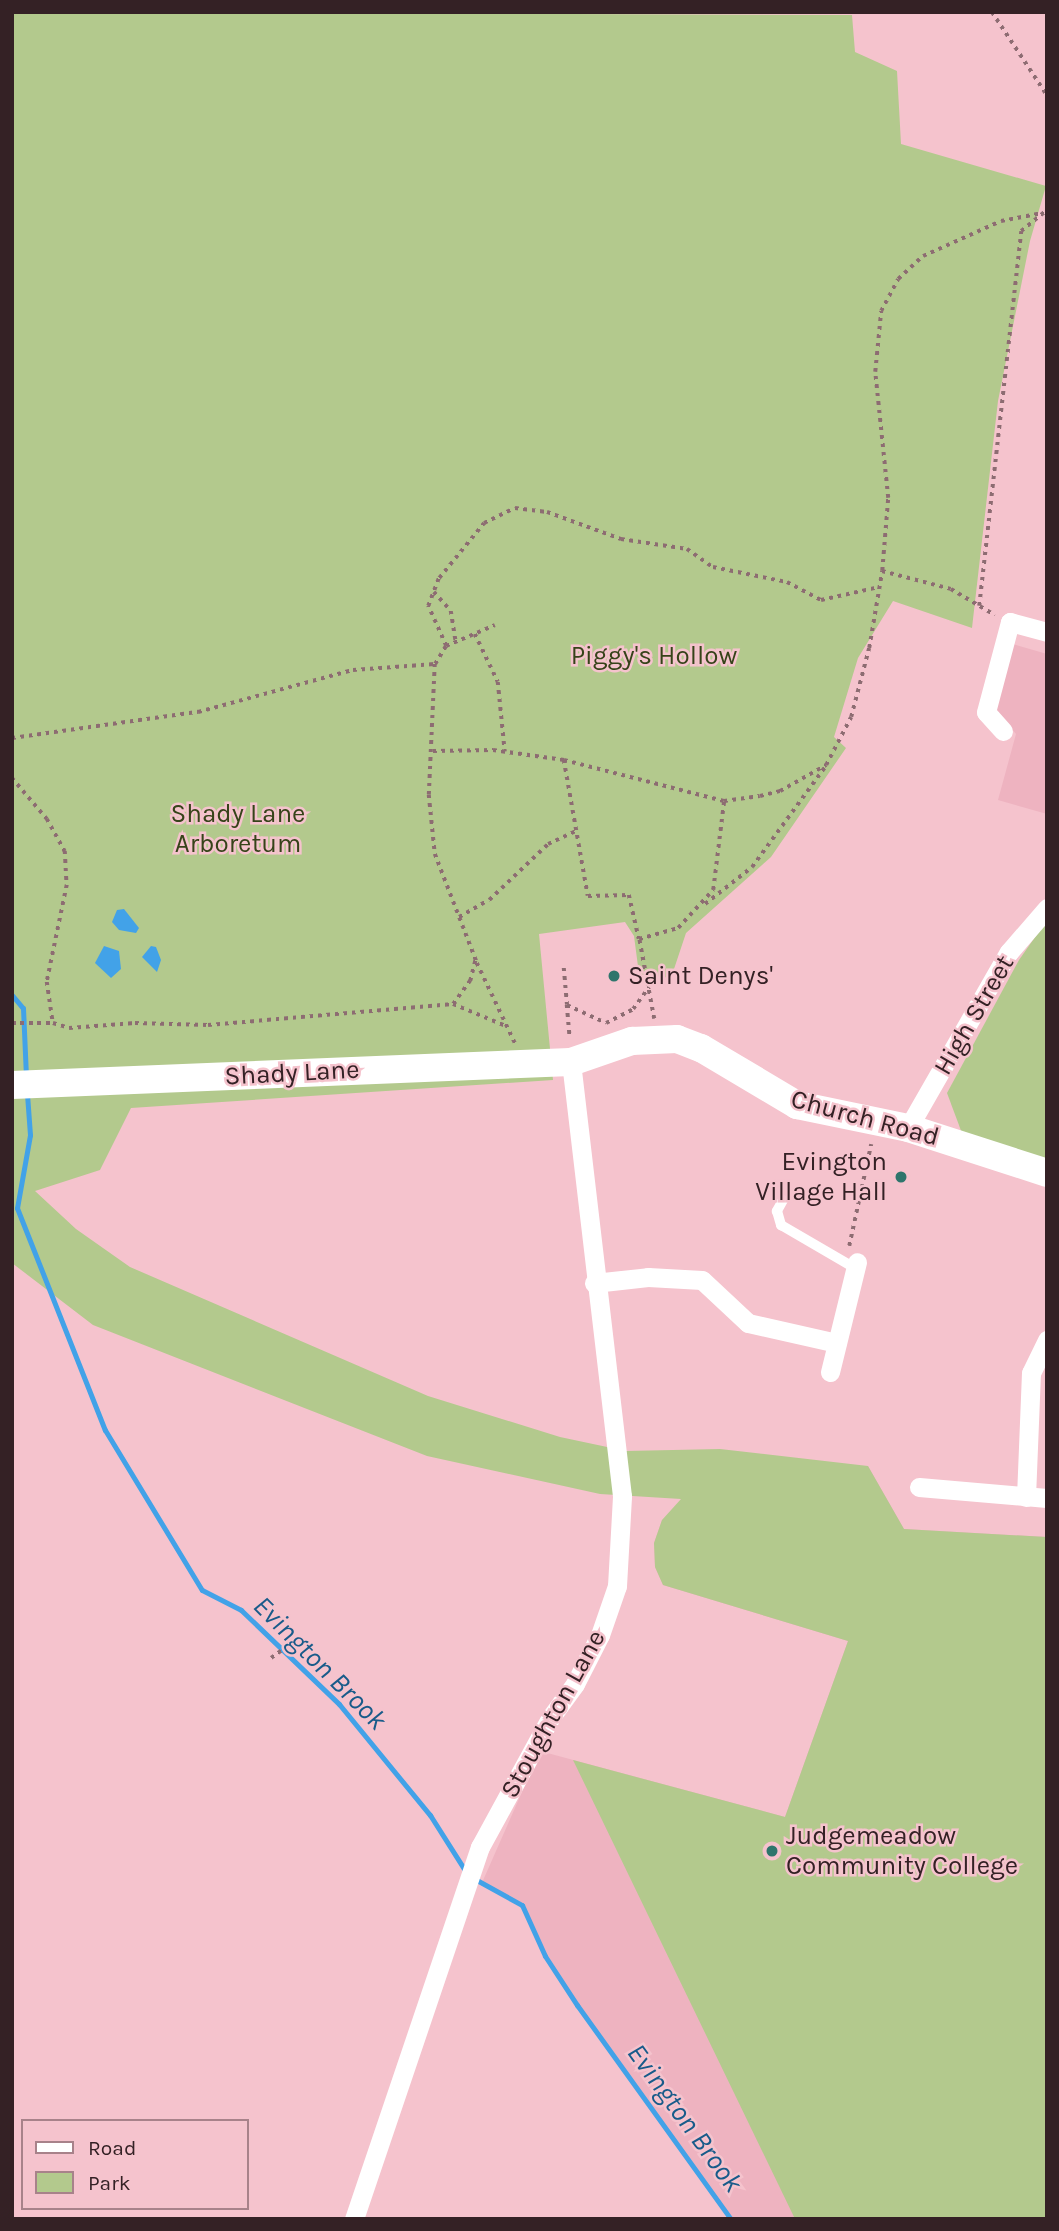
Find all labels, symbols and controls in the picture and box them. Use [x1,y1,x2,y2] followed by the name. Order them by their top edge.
[571,640,737,672] park label: Piggy's Hollow
[171,798,305,860] park label: Shady Lane Arboretum
[927,950,1021,1080] street label: High Street
[628,960,773,992] place label: Saint Denys'
[606,968,622,984] marker: Saint Denys'
[224,1054,360,1092] street label: Shady Lane
[788,1083,942,1153] street label: Church Road
[755,1146,887,1208] place label: Evington Village Hall
[893,1169,909,1185] marker: Evington Village Hall
[246,1589,394,1737] water label: Evington Brook
[494,1625,612,1803] street label: Stoughton Lane
[786,1820,1018,1882] place label: Judgemeadow Community College
[764,1843,780,1859] marker: Judgemeadow Community College
[620,2037,750,2199] water label: Evington Brook
[21,2119,248,2210] legend
[88,2136,136,2160] text: Road
[88,2171,131,2195] text: Park

